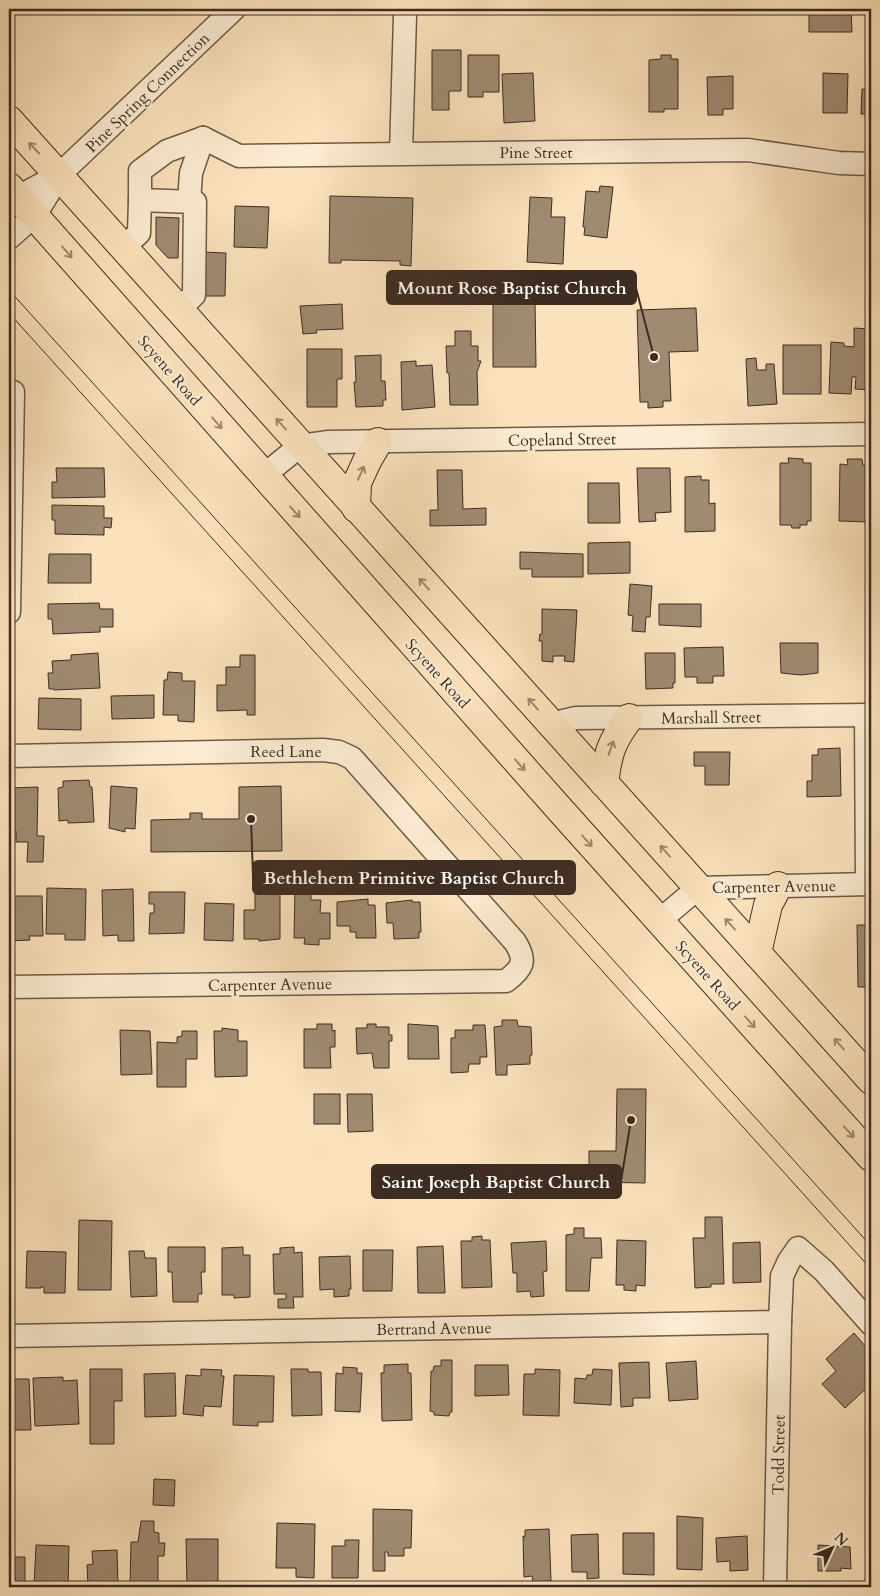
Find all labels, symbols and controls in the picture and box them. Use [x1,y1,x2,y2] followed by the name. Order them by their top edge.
[81,28,215,158] street label: Pine Spring Connection
[28,141,40,154] one-way arrow
[499,142,573,164] street label: Pine Street
[61,245,72,258] one-way arrow
[387,271,636,304] callout: Mount Rose Baptist Church
[397,276,627,301] text: Mount Rose Baptist Church
[132,331,206,411] street label: Scyene Road
[211,417,222,430] one-way arrow
[275,417,286,430] one-way arrow
[508,428,616,452] street label: Copeland Street
[357,466,367,481] one-way arrow
[290,506,301,519] one-way arrow
[419,577,430,590] one-way arrow
[400,634,475,714] street label: Scyene Road
[528,698,539,711] one-way arrow
[661,706,761,730] street label: Marshall Street
[250,741,322,763] street label: Reed Lane
[607,741,616,756] one-way arrow
[514,758,525,771] one-way arrow
[582,834,593,847] one-way arrow
[659,845,671,858] one-way arrow
[253,861,575,894] callout: Bethlehem Primitive Baptist Church
[263,866,565,891] text: Bethlehem Primitive Baptist Church
[712,875,836,899] street label: Carpenter Avenue
[725,918,736,931] one-way arrow
[670,936,745,1016] street label: Scyene Road
[208,973,332,997] street label: Carpenter Avenue
[744,1015,756,1028] one-way arrow
[833,1038,844,1051] one-way arrow
[843,1125,855,1138] one-way arrow
[372,1165,621,1198] callout: Saint Joseph Baptist Church
[382,1170,610,1195] text: Saint Joseph Baptist Church
[376,1317,492,1341] street label: Bertrand Avenue
[767,1415,791,1495] street label: Todd Street
[808,1524,858,1574] north arrow
[830,1528,852,1550] text: N

